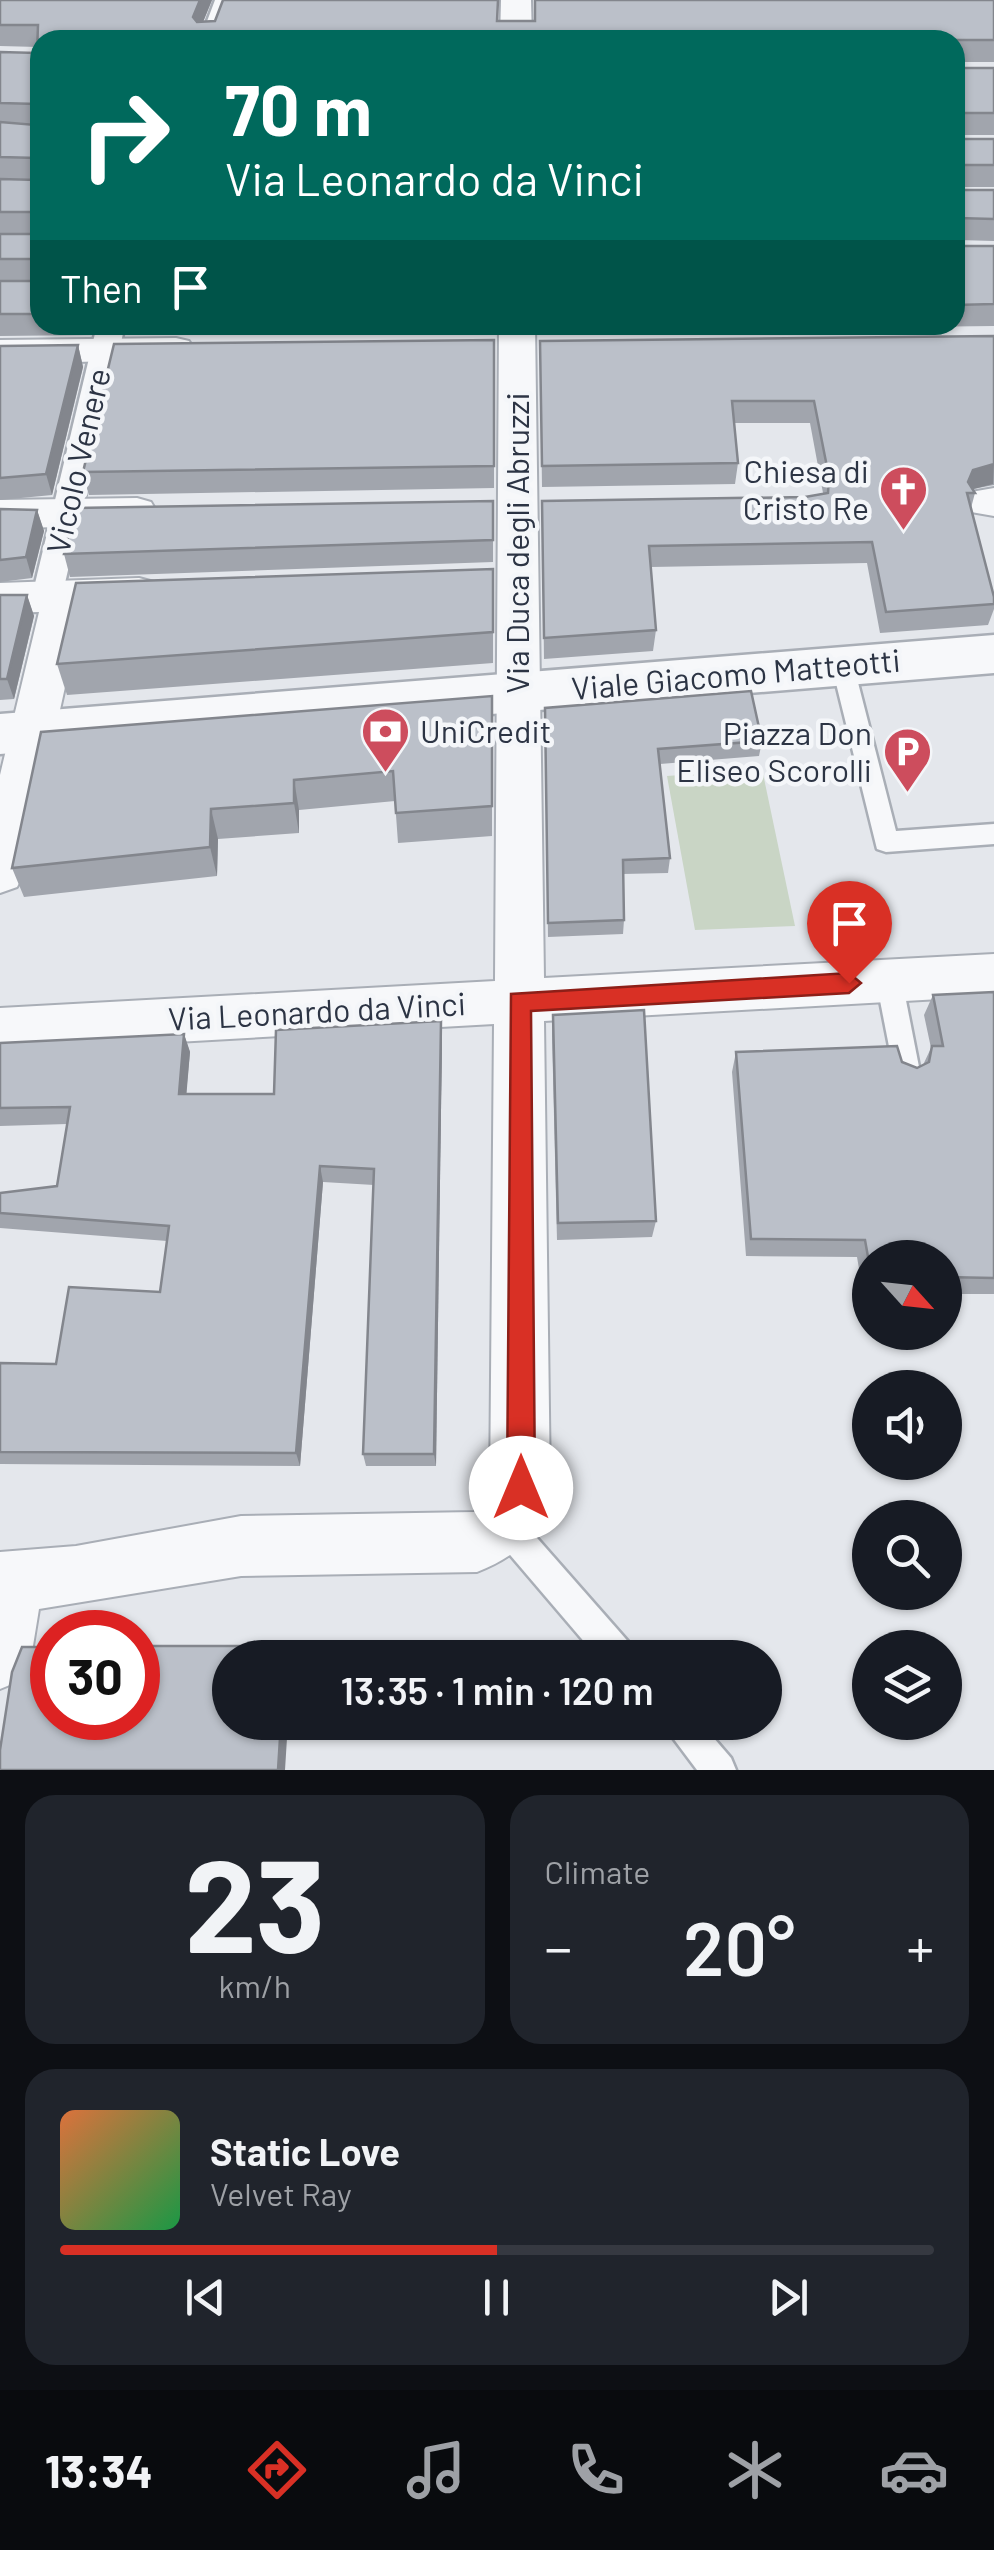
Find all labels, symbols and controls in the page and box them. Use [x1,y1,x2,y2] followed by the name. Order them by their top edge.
[225,66,372,150] text: 70 m
[60,70,190,200] icon: right
[225,151,644,205] text: Via Leonardo da Vinci
[163,260,218,315] icon: arrive
[60,265,143,311] text: Then
[37,364,117,557] street label: Vicolo Venere
[497,392,535,694] street label: Via Duca degli Abruzzi
[743,451,869,526] place label: Chiesa di Cristo Re
[878,464,930,532] church icon: Chiesa di Cristo Re
[570,640,902,706] street label: Viale Giacomo Matteotti
[359,706,411,774] bank icon: UniCredit
[420,711,551,749] place label: UniCredit
[676,713,872,788] place label: Piazza Don Eliseo Scorolli
[881,726,933,794] parking icon: Piazza Don Eliseo Scorolli
[807,881,892,984] pin
[822,896,877,951] icon: arrive
[167,983,467,1037] street label: Via Leonardo da Vinci
[852,1240,962,1350] north arrow
[852,1240,962,1740] map controls
[852,1370,962,1480] button: sound
[469,1436,573,1540] position arrow
[852,1500,962,1610] button: search
[30,1610,160,1740] speed limit sign: 30
[852,1630,962,1740] button: layers
[341,1667,653,1713] text: 13:35 · 1 min · 120 m
[184,1823,325,1979] text: 23
[545,1852,650,1890] text: Climate
[683,1901,795,1991] text: 20°
[545,1913,572,1979] text: −
[906,1913,934,1979] text: +
[219,1966,291,2004] text: km/h
[210,2128,400,2174] text: Static Love
[210,2174,352,2212] text: Velvet Ray
[178,2270,233,2325] icon: previous
[469,2270,524,2325] icon: pause
[761,2270,816,2325] icon: next
[242,2435,312,2505] icon: directions
[401,2435,471,2505] icon: music
[561,2435,631,2505] icon: phone
[720,2435,790,2505] icon: climate
[879,2435,949,2505] icon: car
[45,2443,153,2497] text: 13:34

